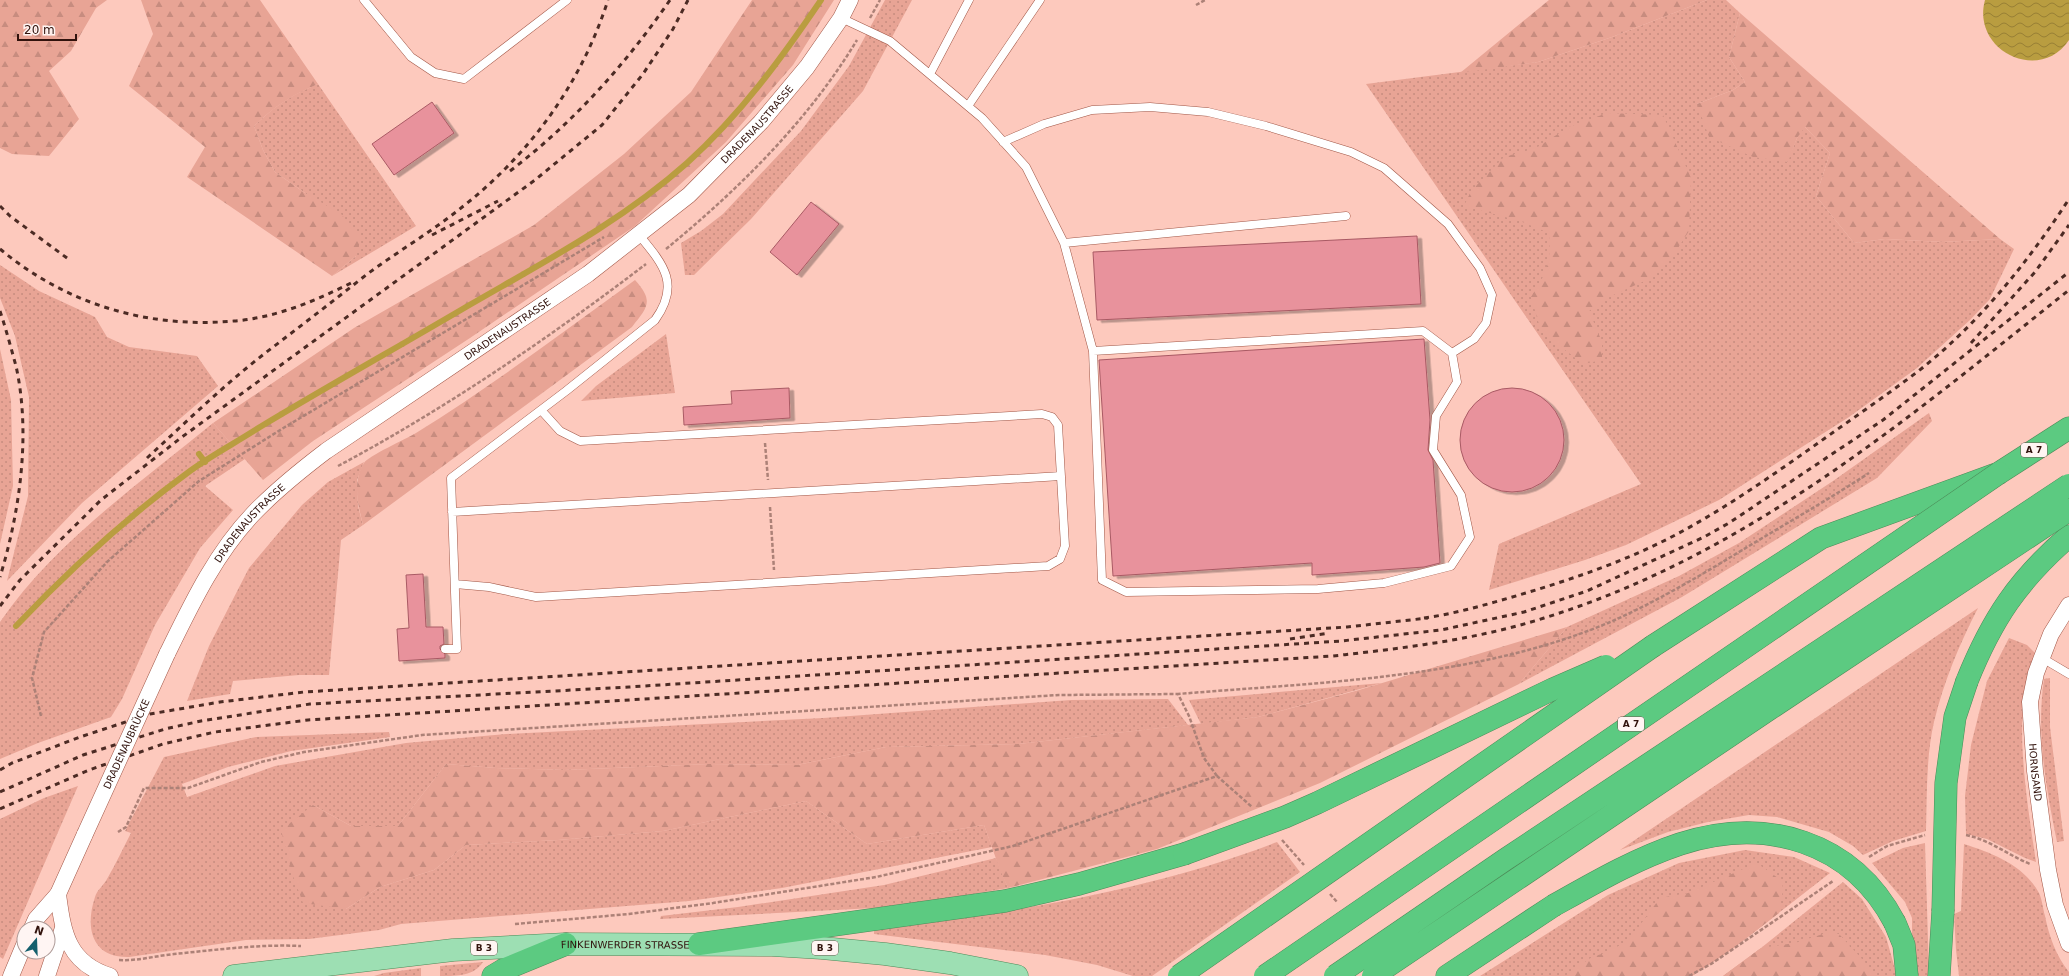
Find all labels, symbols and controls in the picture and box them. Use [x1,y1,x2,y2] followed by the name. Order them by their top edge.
[18,16,76,42] scale bar
[24,23,55,37] text: 20 m
[718,83,795,165] street label: DRADENAUSTRASSE
[462,296,552,362] street label: DRADENAUSTRASSE
[2021,443,2047,457] road number: A 7
[212,481,287,564] street label: DRADENAUSTRASSE
[101,697,151,791] street label: DRADENAUBRÜCKE
[1618,717,1644,731] road number: A 7
[2027,743,2044,802] street label: HORNSAND
[16,920,56,960] north arrow
[33,923,46,939] text: N
[561,938,690,950] street label: FINKENWERDER STRASSE
[471,941,497,955] road number: B 3
[812,941,838,955] road number: B 3

